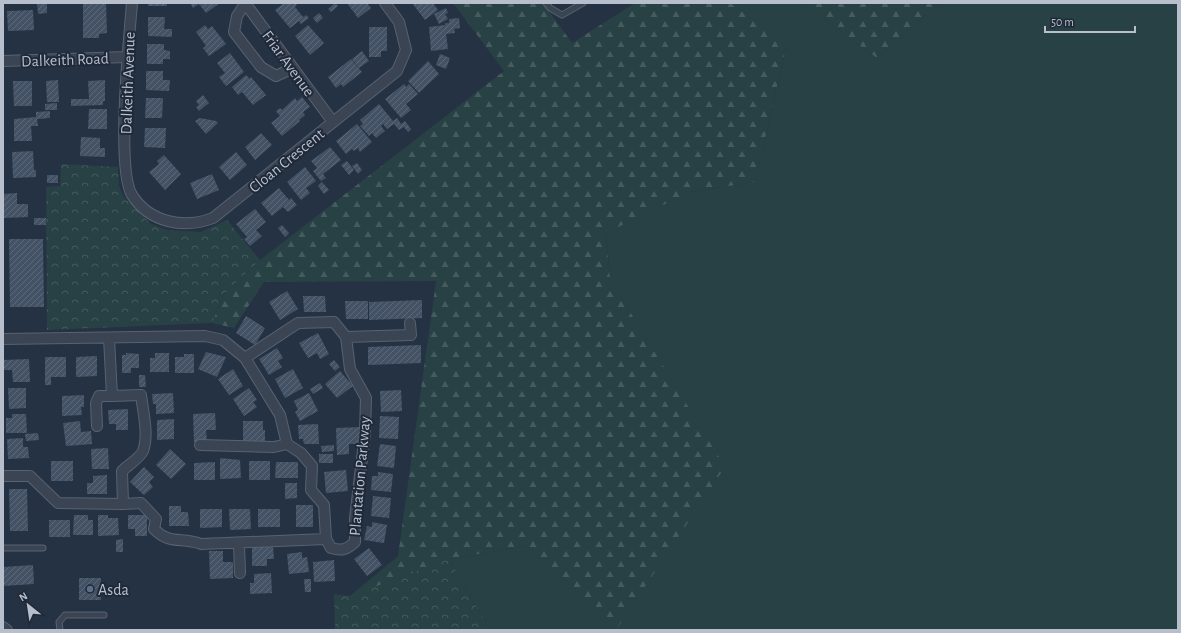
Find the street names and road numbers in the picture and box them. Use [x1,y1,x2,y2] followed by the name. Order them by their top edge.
[259,28,317,99] street label: Friar Avenue
[118,31,138,135] street label: Dalkeith Avenue
[21,50,109,70] street label: Dalkeith Road
[246,126,327,196] street label: Cloan Crescent
[347,415,374,537] street label: Plantation Parkway

